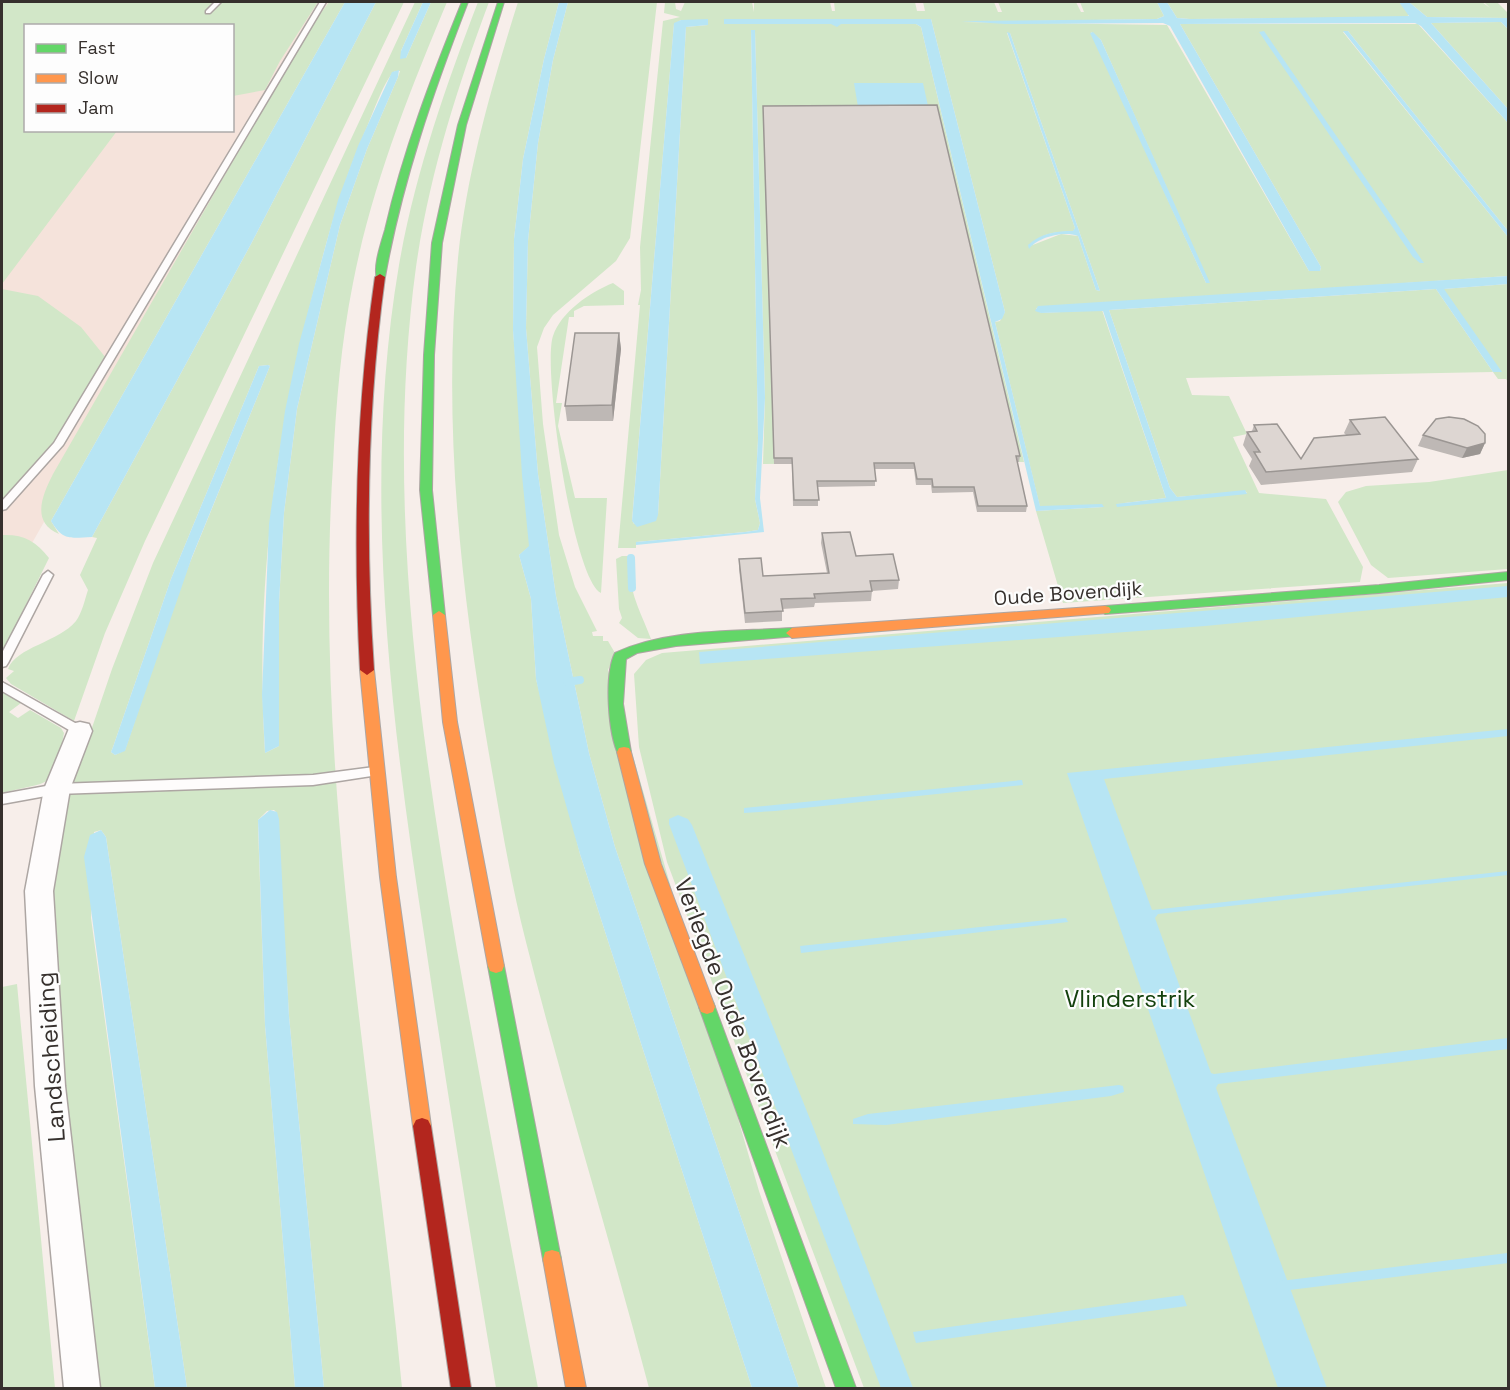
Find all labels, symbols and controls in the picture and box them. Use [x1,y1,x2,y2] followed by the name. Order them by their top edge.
[24,24,234,132] legend
[78,36,115,59] text: Fast
[78,66,119,89] text: Slow
[78,96,114,119] text: Jam
[993,575,1143,611] street label: Oude Bovendijk
[668,873,799,1152] street label: Verlegde Oude Bovendijk
[29,971,72,1143] street label: Landscheiding
[1064,983,1196,1014] park label: Vlinderstrik

